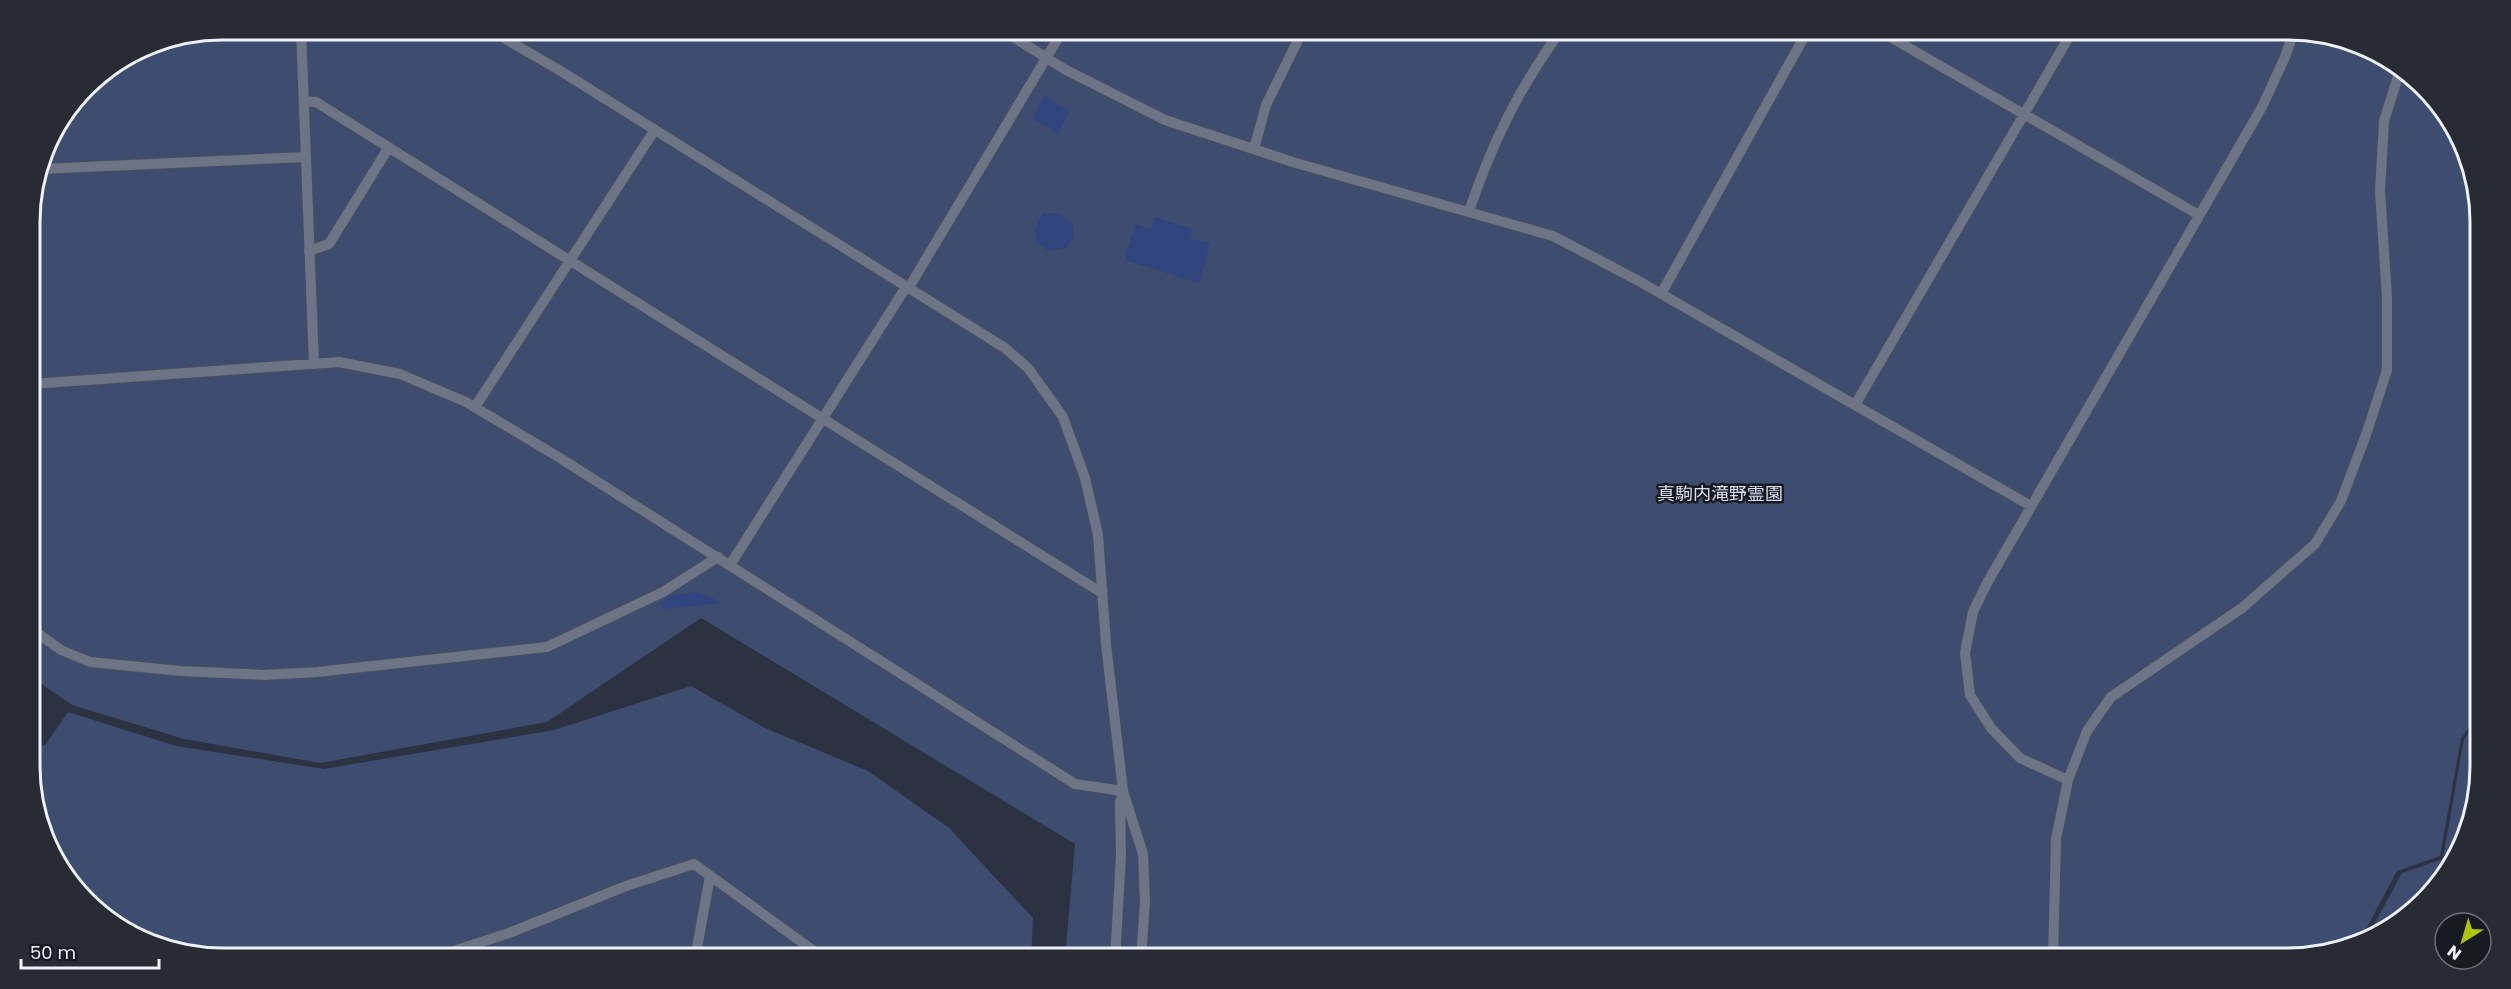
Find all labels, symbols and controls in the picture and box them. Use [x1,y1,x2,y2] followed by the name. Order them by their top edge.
[1657,481,1783,506] park label: 真駒内滝野霊園
[2433,911,2493,971] north arrow
[21,932,159,970] scale bar
[30,940,76,965] text: 50 m
[2443,940,2466,965] text: N

